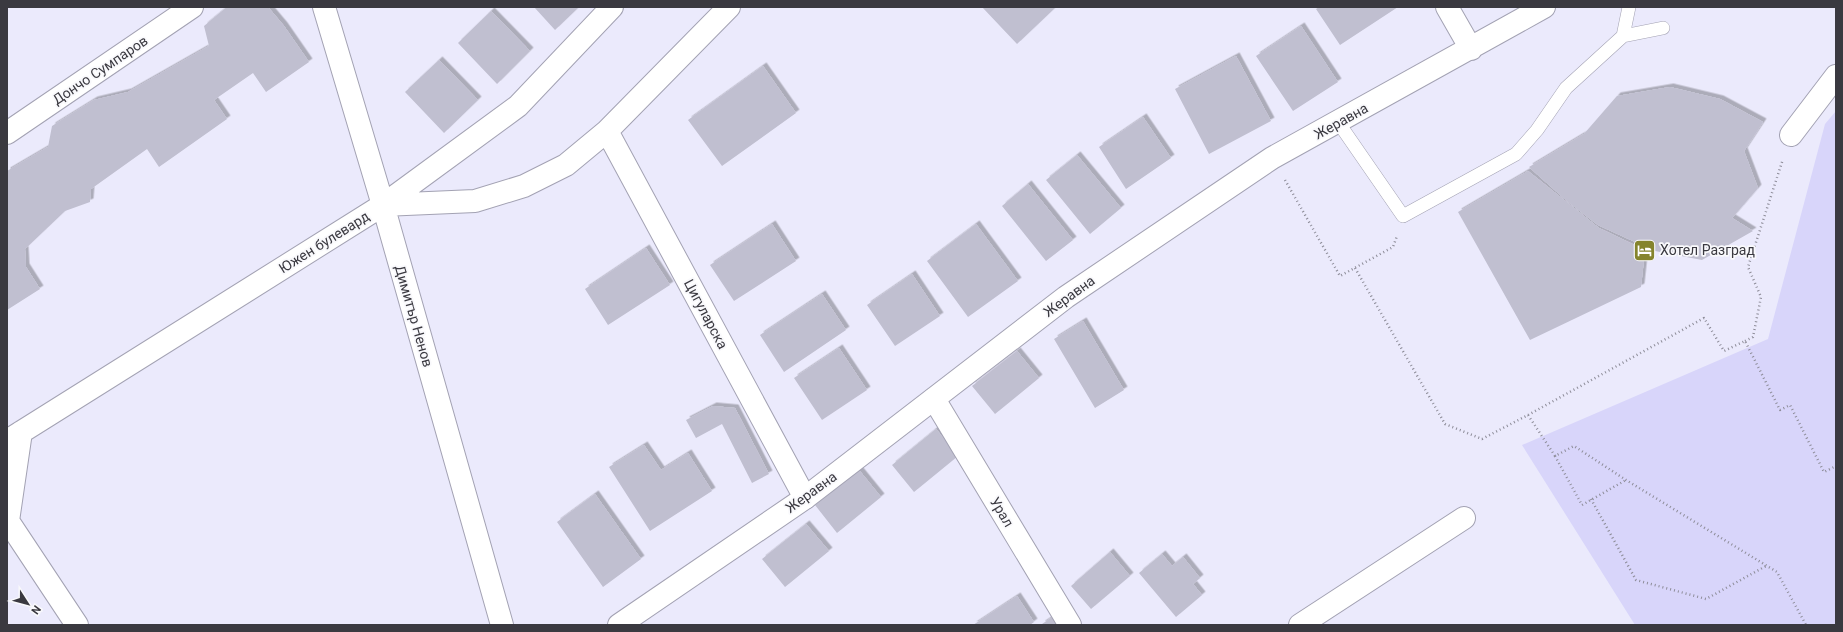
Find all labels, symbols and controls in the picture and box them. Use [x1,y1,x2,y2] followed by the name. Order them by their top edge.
[49,32,151,108] street label: Дончо Сумпаров
[1311,100,1371,142] street label: Жеравна
[276,208,373,276] street label: Южен булевард
[1632,237,1658,263] hotel icon: Хотел Разград
[1660,242,1755,258] place label: Хотел Разград
[392,263,436,369] street label: Димитър Ненов
[1040,272,1098,320] street label: Жеравна
[681,276,731,352] street label: Цигуларска
[782,468,840,516] street label: Жеравна
[987,494,1017,530] street label: Урал
[8,584,48,624] north arrow
[28,603,43,617] text: N

